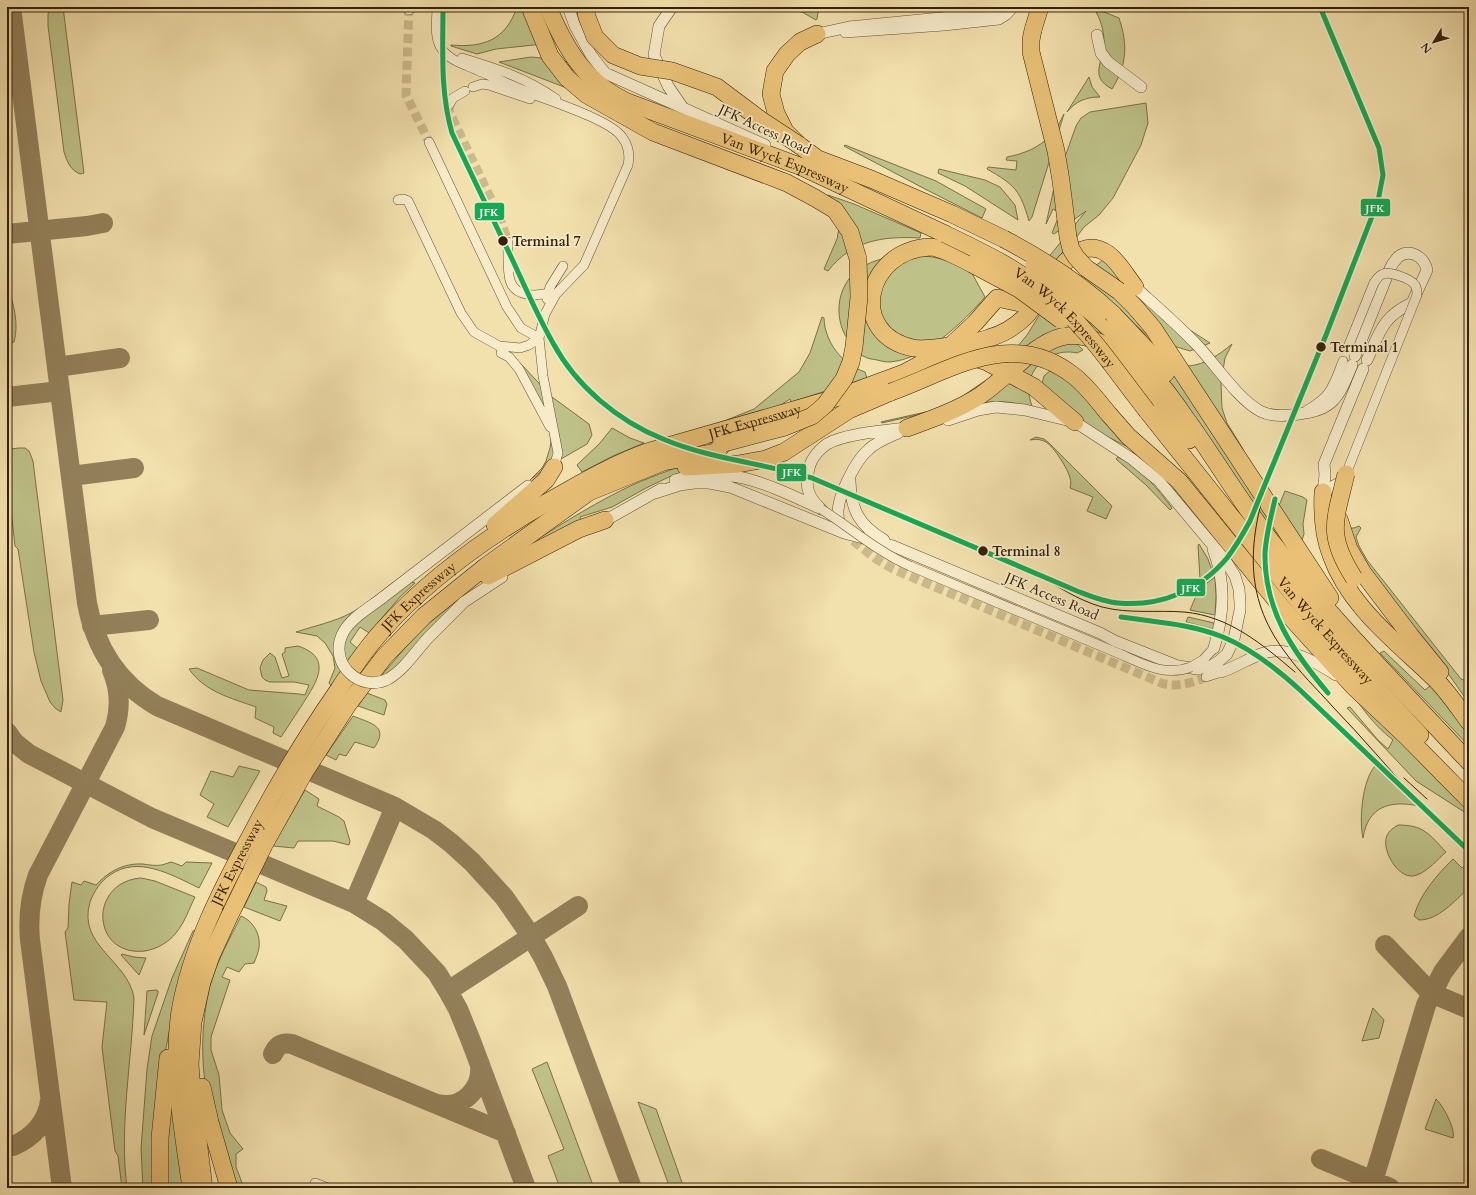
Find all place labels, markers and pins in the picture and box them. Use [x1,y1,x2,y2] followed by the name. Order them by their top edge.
[512,232,581,251] place label: Terminal 7
[496,234,510,248] marker: Terminal 7
[1330,338,1399,357] place label: Terminal 1
[1314,340,1328,354] marker: Terminal 1
[992,542,1061,561] place label: Terminal 8
[976,544,990,558] marker: Terminal 8

